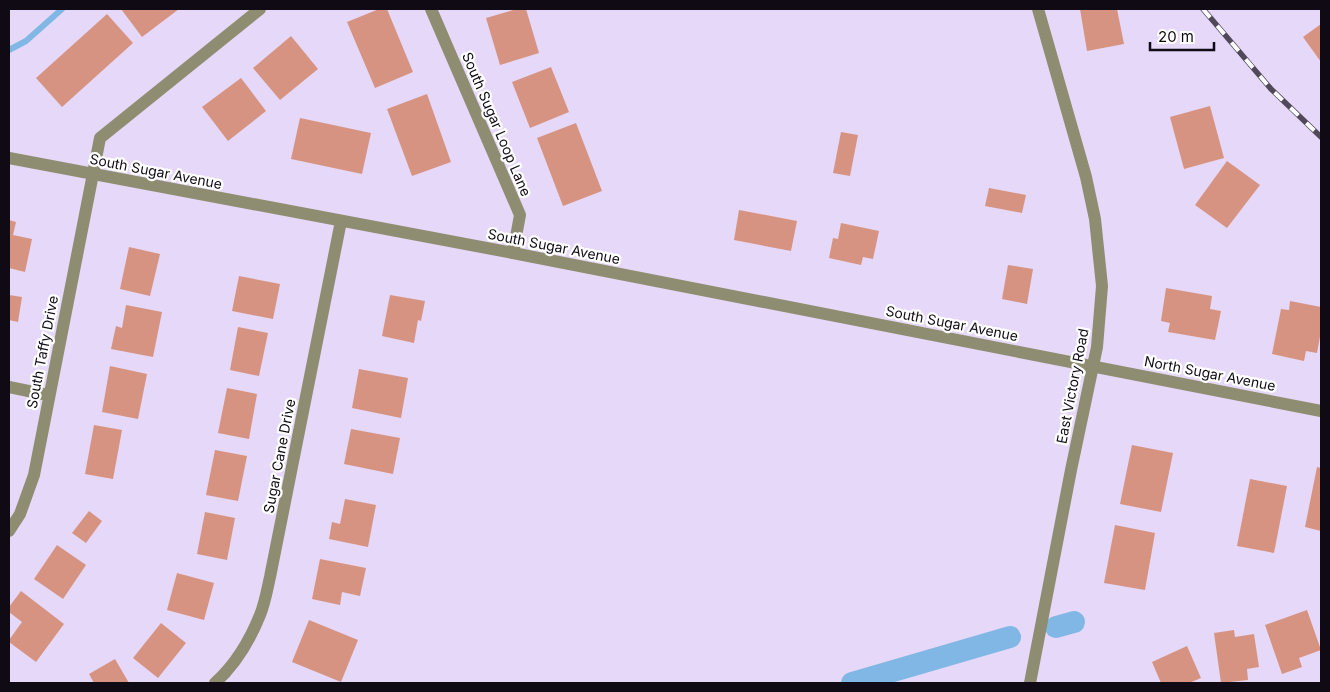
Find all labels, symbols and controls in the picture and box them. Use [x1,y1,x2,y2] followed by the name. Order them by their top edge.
[1150,20,1214,52] scale bar
[1158,27,1194,46] text: 20 m
[459,49,535,199] street label: South Sugar Loop Lane
[88,150,224,192] street label: South Sugar Avenue
[486,225,622,267] street label: South Sugar Avenue
[23,294,61,410] street label: South Taffy Drive
[884,302,1020,344] street label: South Sugar Avenue
[1052,327,1092,445] street label: East Victory Road
[1143,352,1277,394] street label: North Sugar Avenue
[260,397,298,515] street label: Sugar Cane Drive

